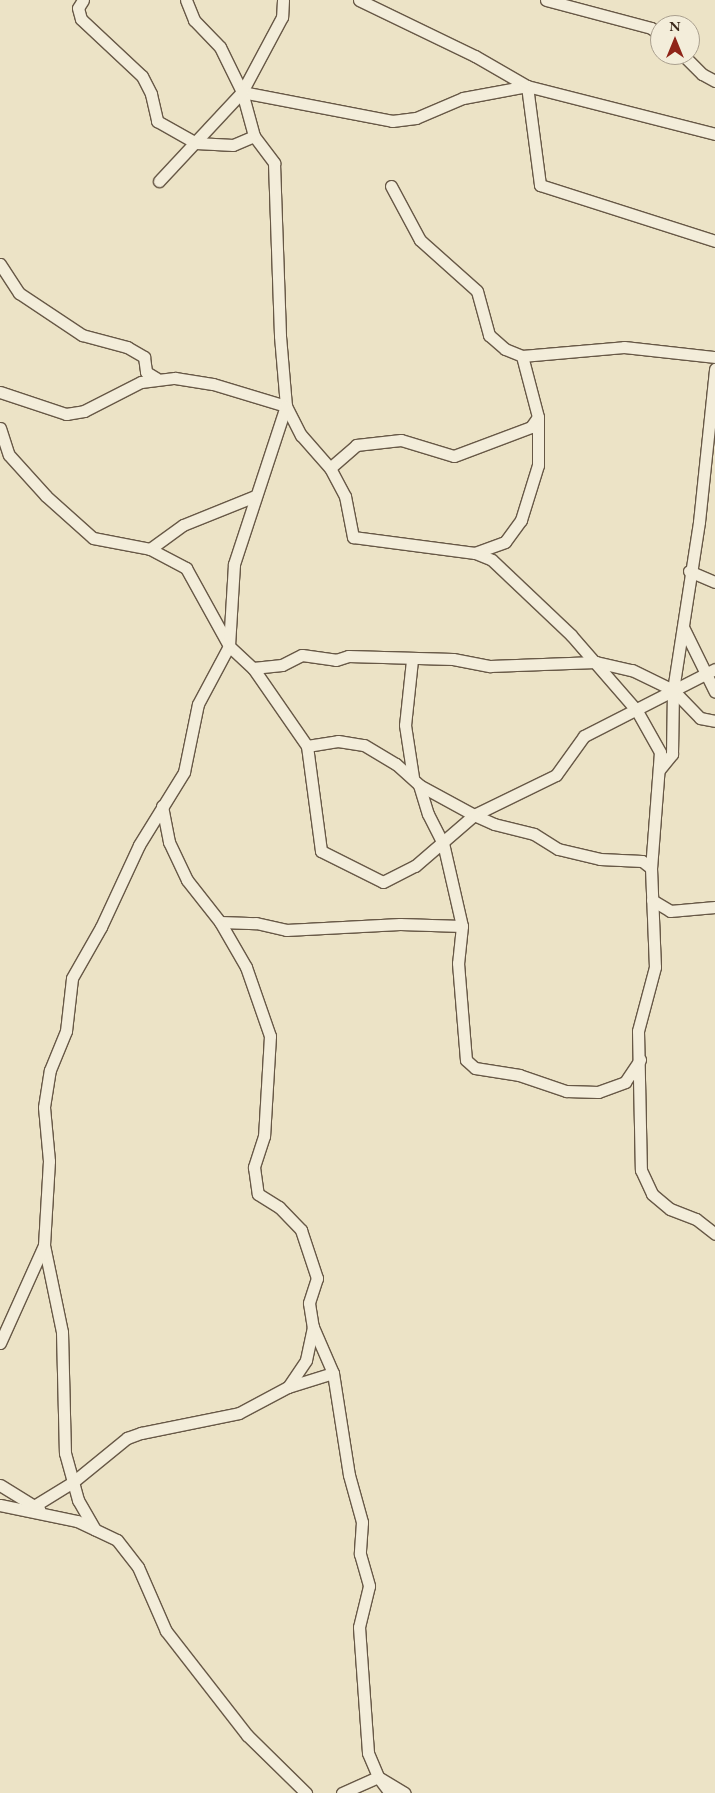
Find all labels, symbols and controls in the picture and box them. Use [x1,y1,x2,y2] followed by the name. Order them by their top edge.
[650,15,700,65] north arrow
[669,17,681,35] text: N

